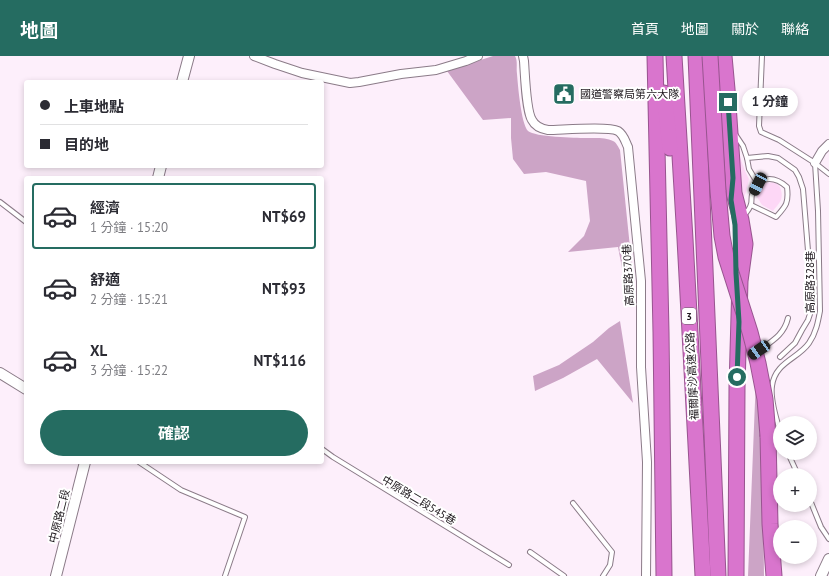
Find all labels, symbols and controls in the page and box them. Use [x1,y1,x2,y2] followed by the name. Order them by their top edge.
[20,18,58,42] text: 地圖
[631,20,659,38] text: 首頁
[681,20,709,38] text: 地圖
[731,20,759,38] text: 關於
[781,20,809,38] text: 聯絡
[551,81,577,107] public building icon: 國道警察局第六大隊
[580,87,679,101] place label: 國道警察局第六大隊
[742,88,798,116] callout: 1 分鐘
[719,93,737,111] route end
[752,93,788,110] text: 1 分鐘
[64,97,124,116] text: 上車地點
[64,135,109,154] text: 目的地
[747,171,769,197] car
[42,198,78,234] icon: car
[90,198,120,217] text: 經濟
[262,207,306,226] text: NT$69
[90,219,168,236] text: 1 分鐘 · 15:20
[619,244,637,306] street label: 高原路370巷
[803,251,817,313] street label: 高原路328巷
[42,270,78,306] icon: car
[90,270,120,289] text: 舒適
[262,279,306,298] text: NT$93
[90,291,168,308] text: 2 分鐘 · 15:21
[682,308,696,324] road number: 3
[683,332,701,420] street label: 福爾摩沙高速公路
[746,338,772,362] car
[90,341,107,360] text: XL
[42,342,78,378] icon: car
[254,351,306,370] text: NT$116
[90,362,168,379] text: 3 分鐘 · 15:22
[728,368,746,386] route start
[40,410,308,456] button: 確認
[773,416,817,564] map controls
[773,416,817,460] button: layers
[773,468,817,512] button: +
[379,472,459,528] street label: 中原路二段545巷
[46,488,72,544] street label: 中原路二段
[773,520,817,564] button: −

